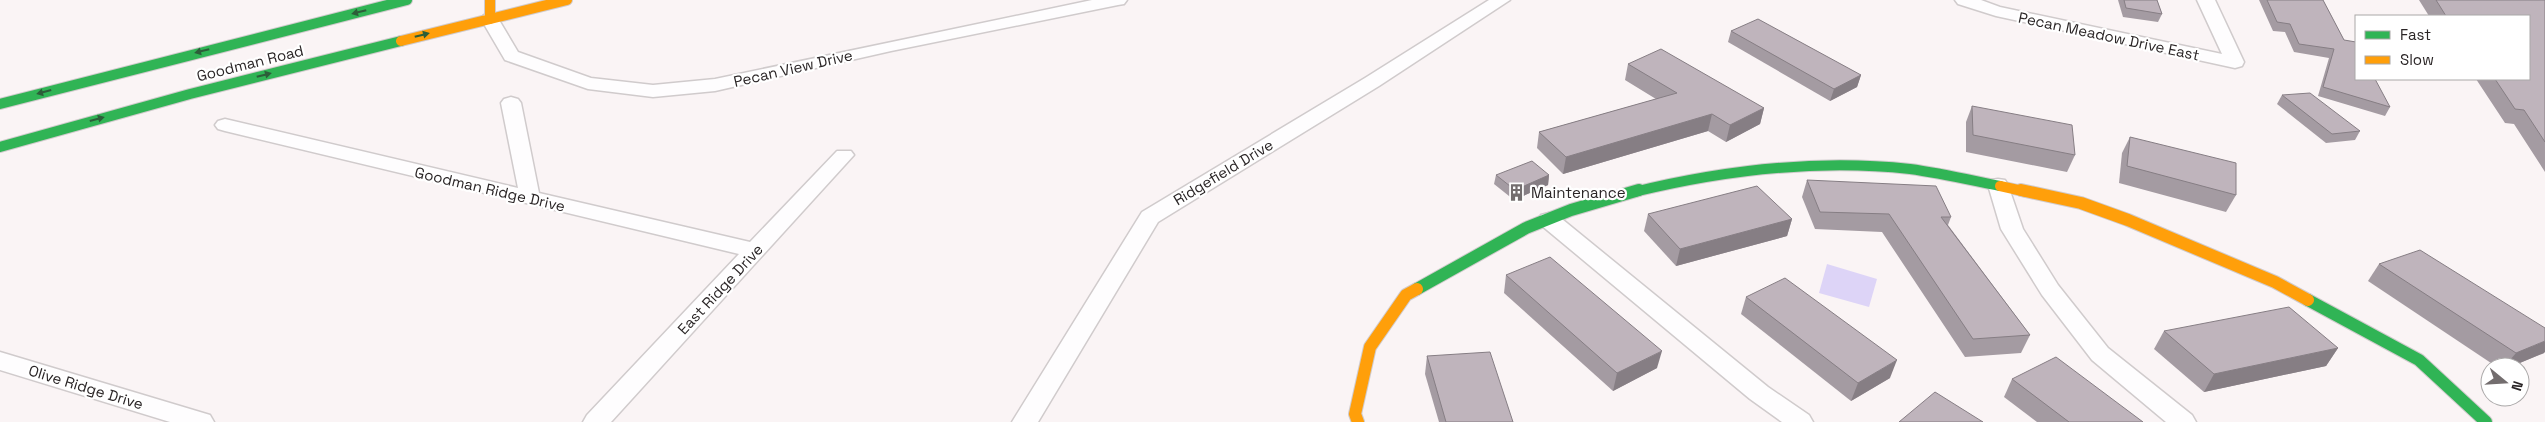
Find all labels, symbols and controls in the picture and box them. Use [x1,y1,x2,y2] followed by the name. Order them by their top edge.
[352,8,367,16] one-way arrow
[2017,8,2201,65] street label: Pecan Meadow Drive East
[2355,15,2530,80] legend
[2400,25,2431,44] text: Fast
[414,31,429,39] one-way arrow
[195,41,305,85] street label: Goodman Road
[732,45,854,91] street label: Pecan View Drive
[194,47,209,55] one-way arrow
[2400,50,2434,69] text: Slow
[257,71,272,79] one-way arrow
[37,88,52,96] one-way arrow
[90,115,105,123] one-way arrow
[1170,135,1276,209] street label: Ridgefield Drive
[413,162,567,216] street label: Goodman Ridge Drive
[1507,182,1527,202] building icon: Maintenance
[1531,183,1626,202] place label: Maintenance
[673,240,767,338] street label: East Ridge Drive
[2480,357,2530,407] north arrow
[26,361,146,414] street label: Olive Ridge Drive
[2507,379,2527,393] text: N

